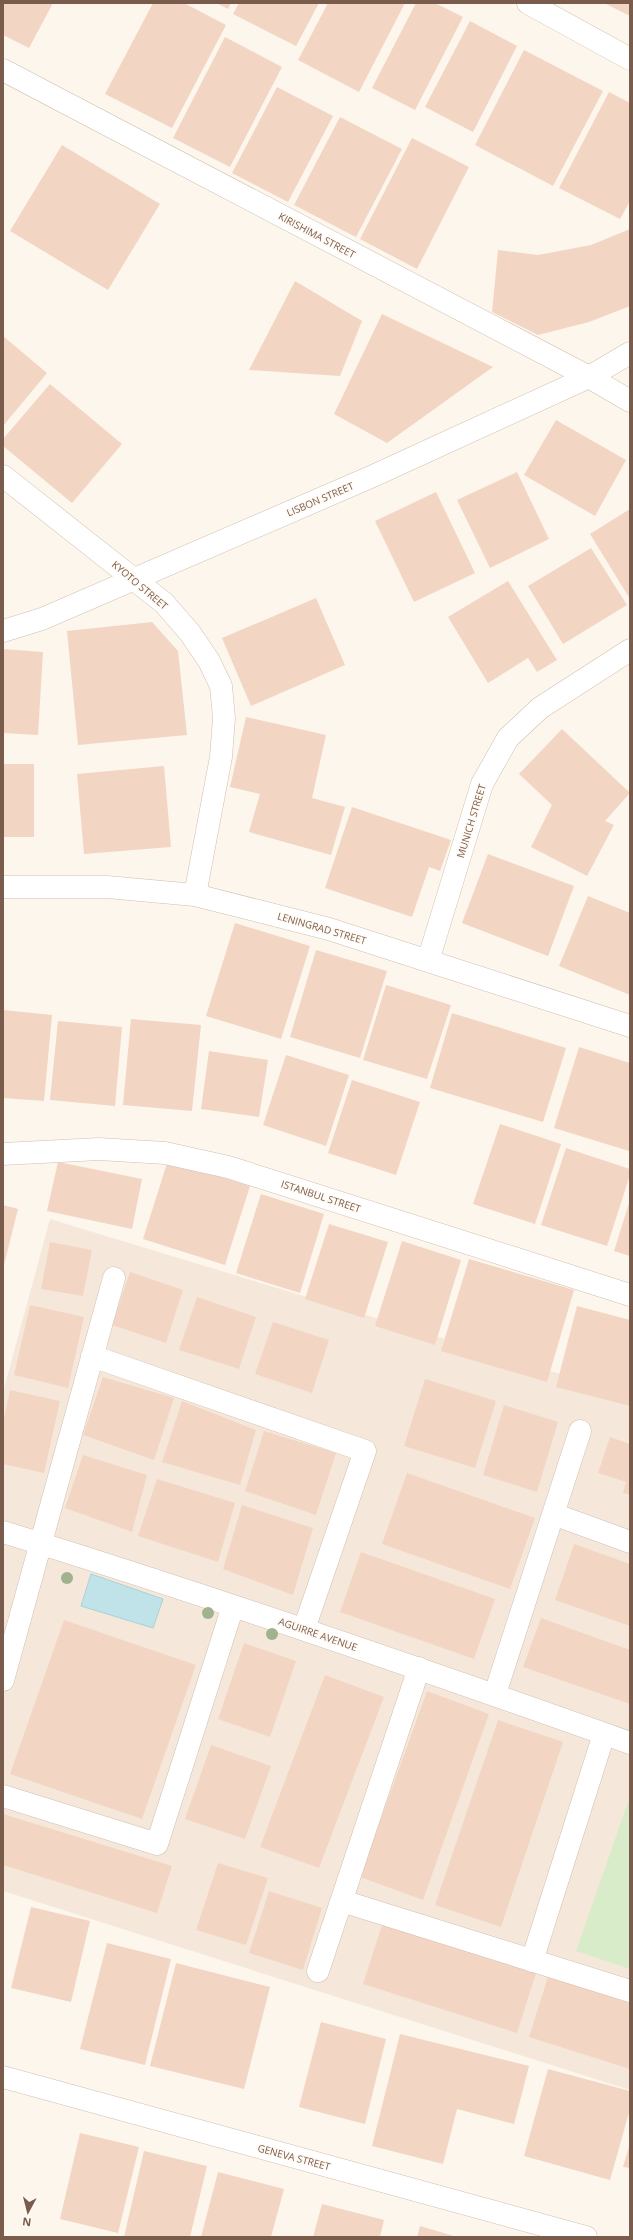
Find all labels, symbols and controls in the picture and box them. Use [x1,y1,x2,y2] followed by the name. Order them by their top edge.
[276,209,358,261] street label: KIRISHIMA STREET
[284,478,356,519] street label: LISBON STREET
[109,557,171,613] street label: KYOTO STREET
[453,782,489,860] street label: MUNICH STREET
[276,909,369,948] street label: LENINGRAD STREET
[279,1177,363,1216] street label: ISTANBUL STREET
[277,1614,359,1654] street label: AGUIRRE AVENUE
[256,2141,332,2174] street label: GENEVA STREET
[8,2192,48,2232] north arrow
[21,2214,32,2230] text: N

